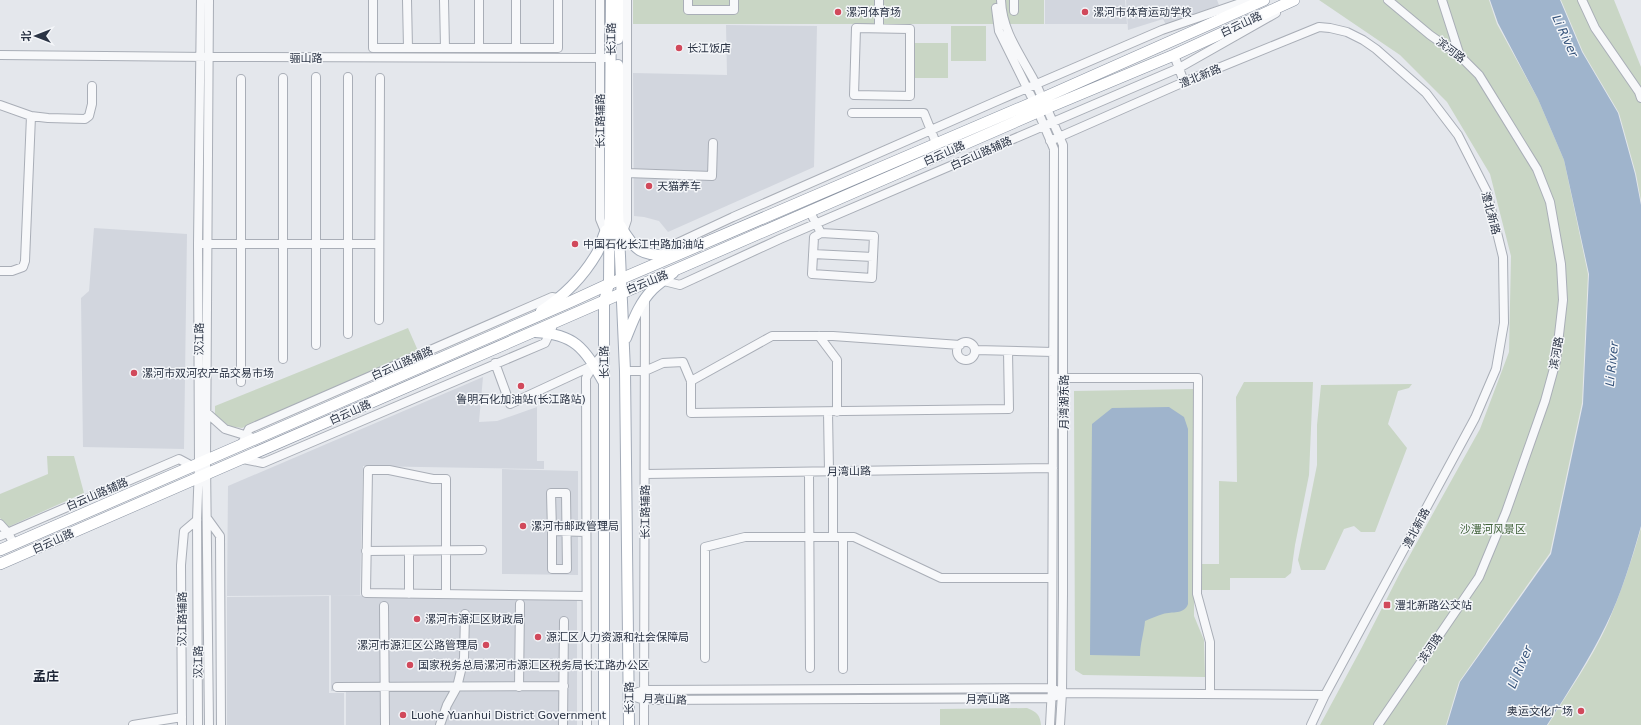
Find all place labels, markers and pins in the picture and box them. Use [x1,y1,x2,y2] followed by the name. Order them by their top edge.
[846,6,901,19] place label: 漯河体育场
[1093,6,1192,19] place label: 漯河市体育运动学校
[833,7,843,17] marker: 漯河体育场
[1080,7,1090,17] marker: 漯河市体育运动学校
[687,42,731,55] place label: 长江饭店
[674,43,684,53] marker: 长江饭店
[657,180,701,193] place label: 天猫养车
[644,181,654,191] marker: 天猫养车
[583,238,704,251] place label: 中国石化长江中路加油站
[570,239,580,249] marker: 中国石化长江中路加油站
[142,367,274,380] place label: 漯河市双河农产品交易市场
[129,368,139,378] marker: 漯河市双河农产品交易市场
[516,381,526,391] marker: 鲁明石化加油站(长江路站)
[456,393,586,406] place label: 鲁明石化加油站(长江路站)
[531,520,619,533] place label: 漯河市邮政管理局
[518,521,528,531] marker: 漯河市邮政管理局
[1395,599,1472,612] place label: 澧北新路公交站
[1382,600,1392,610] marker: 澧北新路公交站
[425,613,524,626] place label: 漯河市源汇区财政局
[412,614,422,624] marker: 漯河市源汇区财政局
[546,631,689,644] place label: 源汇区人力资源和社会保障局
[533,632,543,642] marker: 源汇区人力资源和社会保障局
[357,639,478,652] place label: 漯河市源汇区公路管理局
[481,640,491,650] marker: 漯河市源汇区公路管理局
[418,659,649,672] place label: 国家税务总局漯河市源汇区税务局长江路办公区
[405,660,415,670] marker: 国家税务总局漯河市源汇区税务局长江路办公区
[1507,705,1573,718] place label: 奥运文化广场
[1576,706,1586,716] marker: 奥运文化广场
[411,709,607,722] place label: Luohe Yuanhui District Government
[398,710,408,720] marker: Luohe Yuanhui District Government

